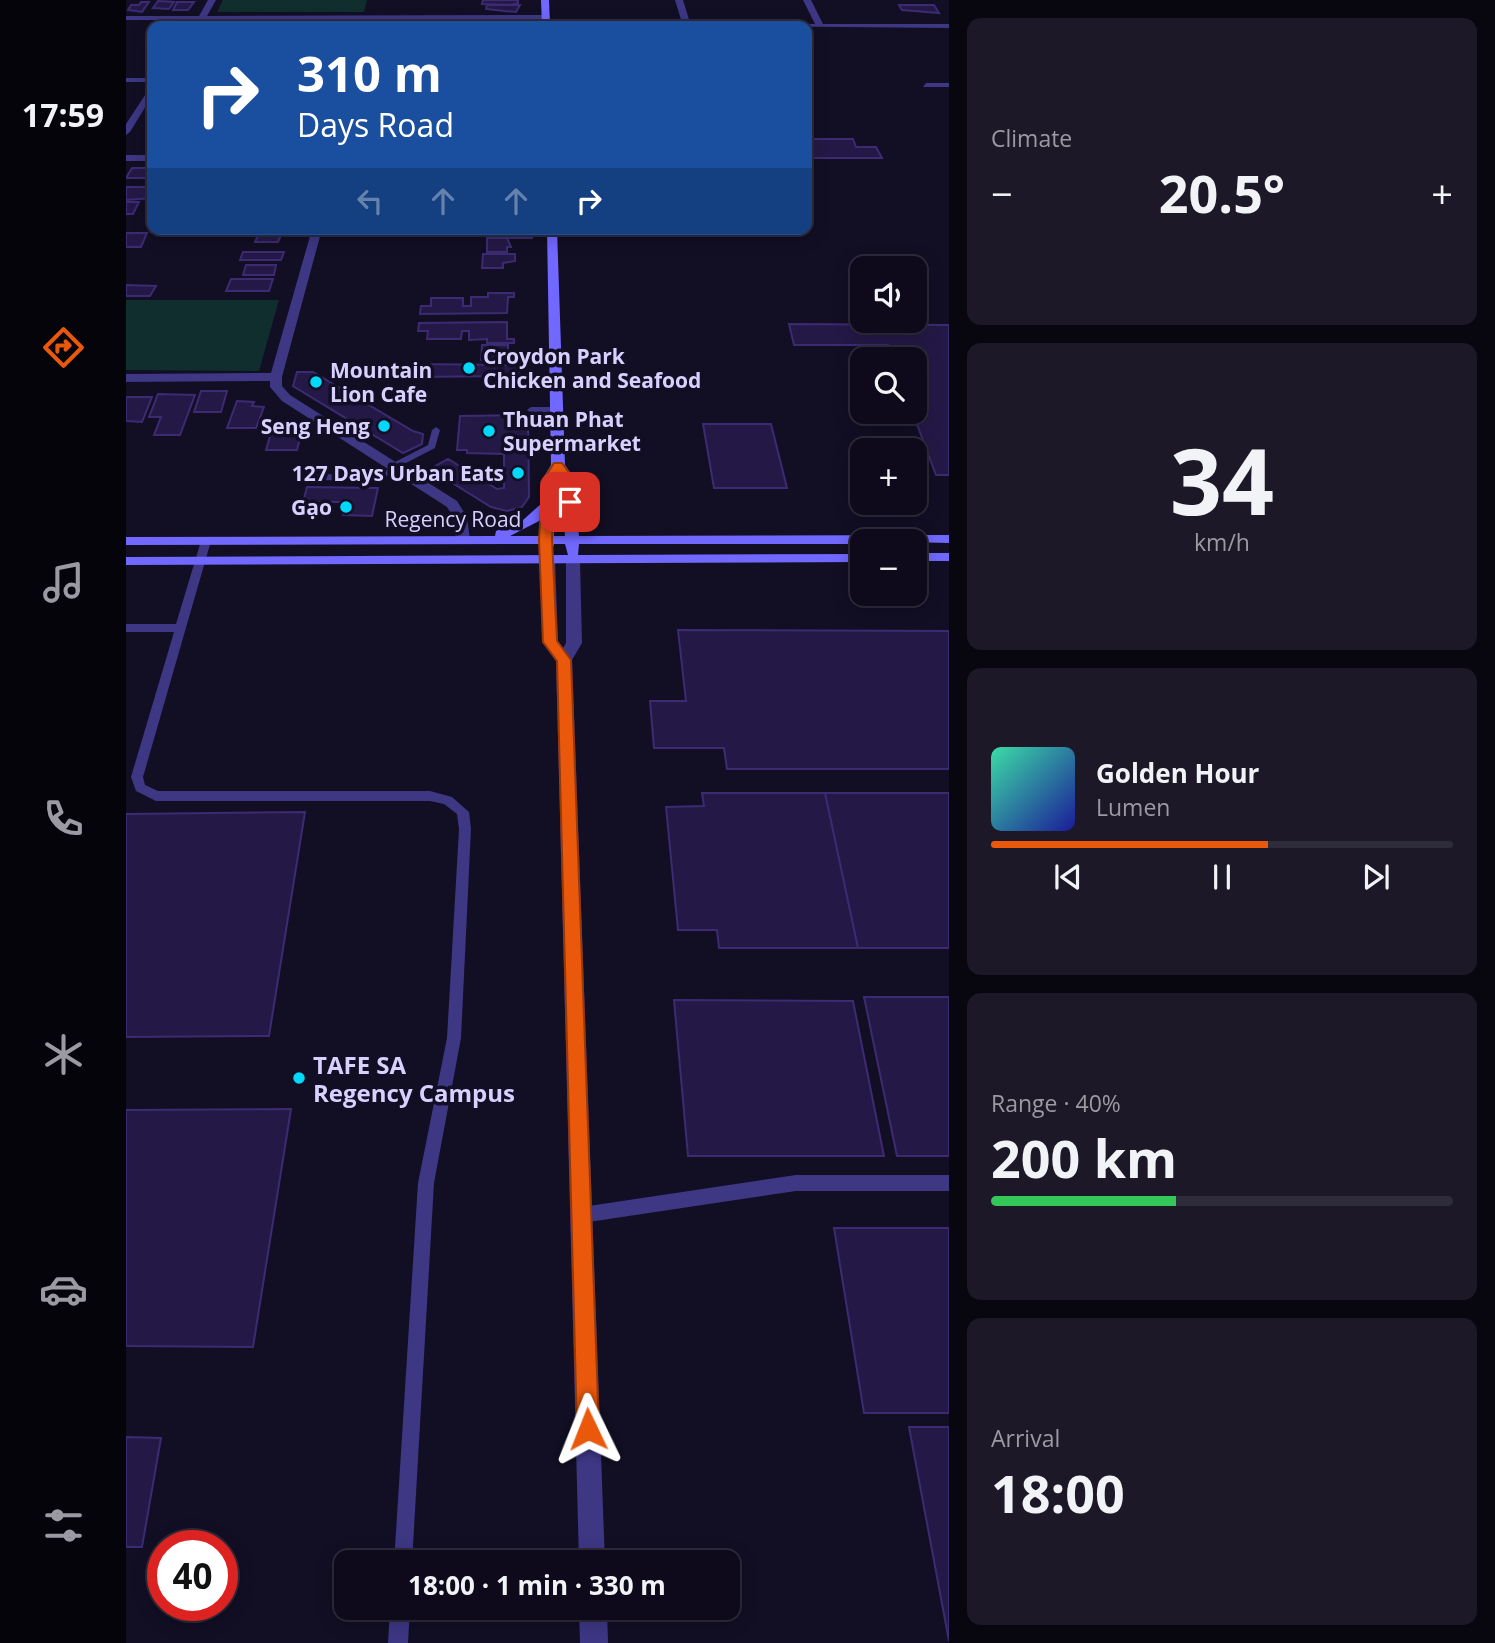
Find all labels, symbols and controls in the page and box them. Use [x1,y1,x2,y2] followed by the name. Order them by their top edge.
[297,40,442,106] text: 310 m
[182,49,273,140] icon: right
[22,93,104,136] text: 17:59
[297,103,454,146] text: Days Road
[991,122,1072,154] text: Climate
[1159,157,1285,228] text: 20.5°
[991,167,1013,219] text: −
[1431,167,1453,219] text: +
[351,182,389,220] icon: left
[424,182,462,220] icon: ahead
[497,182,535,220] icon: ahead
[570,182,608,220] icon: right
[850,256,927,606] map controls
[850,256,927,333] button: sound
[39,323,88,372] icon: directions
[483,342,701,394] place label: Croydon Park Chicken and Seafood
[850,347,927,424] button: search
[330,356,432,408] place label: Mountain Lion Cafe
[461,360,477,376] marker: Croydon Park Chicken and Seafood
[308,374,324,390] marker: Mountain Lion Cafe
[503,405,641,457] place label: Thuan Phat Supermarket
[261,412,370,440] place label: Seng Heng
[376,418,392,434] marker: Seng Heng
[1170,418,1274,542] text: 34
[481,423,497,439] marker: Thuan Phat Supermarket
[850,438,927,515] button: +
[292,459,504,487] place label: 127 Days Urban Eats
[510,465,526,481] marker: 127 Days Urban Eats
[540,472,600,532] pin
[551,483,589,521] icon: arrive
[291,493,332,521] place label: Gạo
[338,499,354,515] marker: Gạo
[385,505,521,533] street label: Regency Road
[1194,526,1250,558] text: km/h
[850,529,927,606] button: −
[39,558,88,607] icon: music
[1096,755,1259,791] text: Golden Hour
[1096,791,1170,823] text: Lumen
[39,794,88,843] icon: phone
[1049,858,1087,896] icon: previous
[1203,858,1241,896] icon: pause
[1357,858,1395,896] icon: next
[39,1030,88,1079] icon: climate
[313,1048,515,1109] place label: TAFE SA Regency Campus
[291,1070,307,1086] marker: TAFE SA Regency Campus
[991,1087,1121,1119] text: Range · 40%
[991,1122,1177,1193] text: 200 km
[39,1265,88,1314] icon: car
[551,1392,625,1466] position arrow
[991,1422,1060,1454] text: Arrival
[991,1457,1125,1528] text: 18:00
[39,1501,88,1550] icon: filters
[147,1530,238,1621] speed limit sign: 40
[408,1567,666,1603] text: 18:00 · 1 min · 330 m

